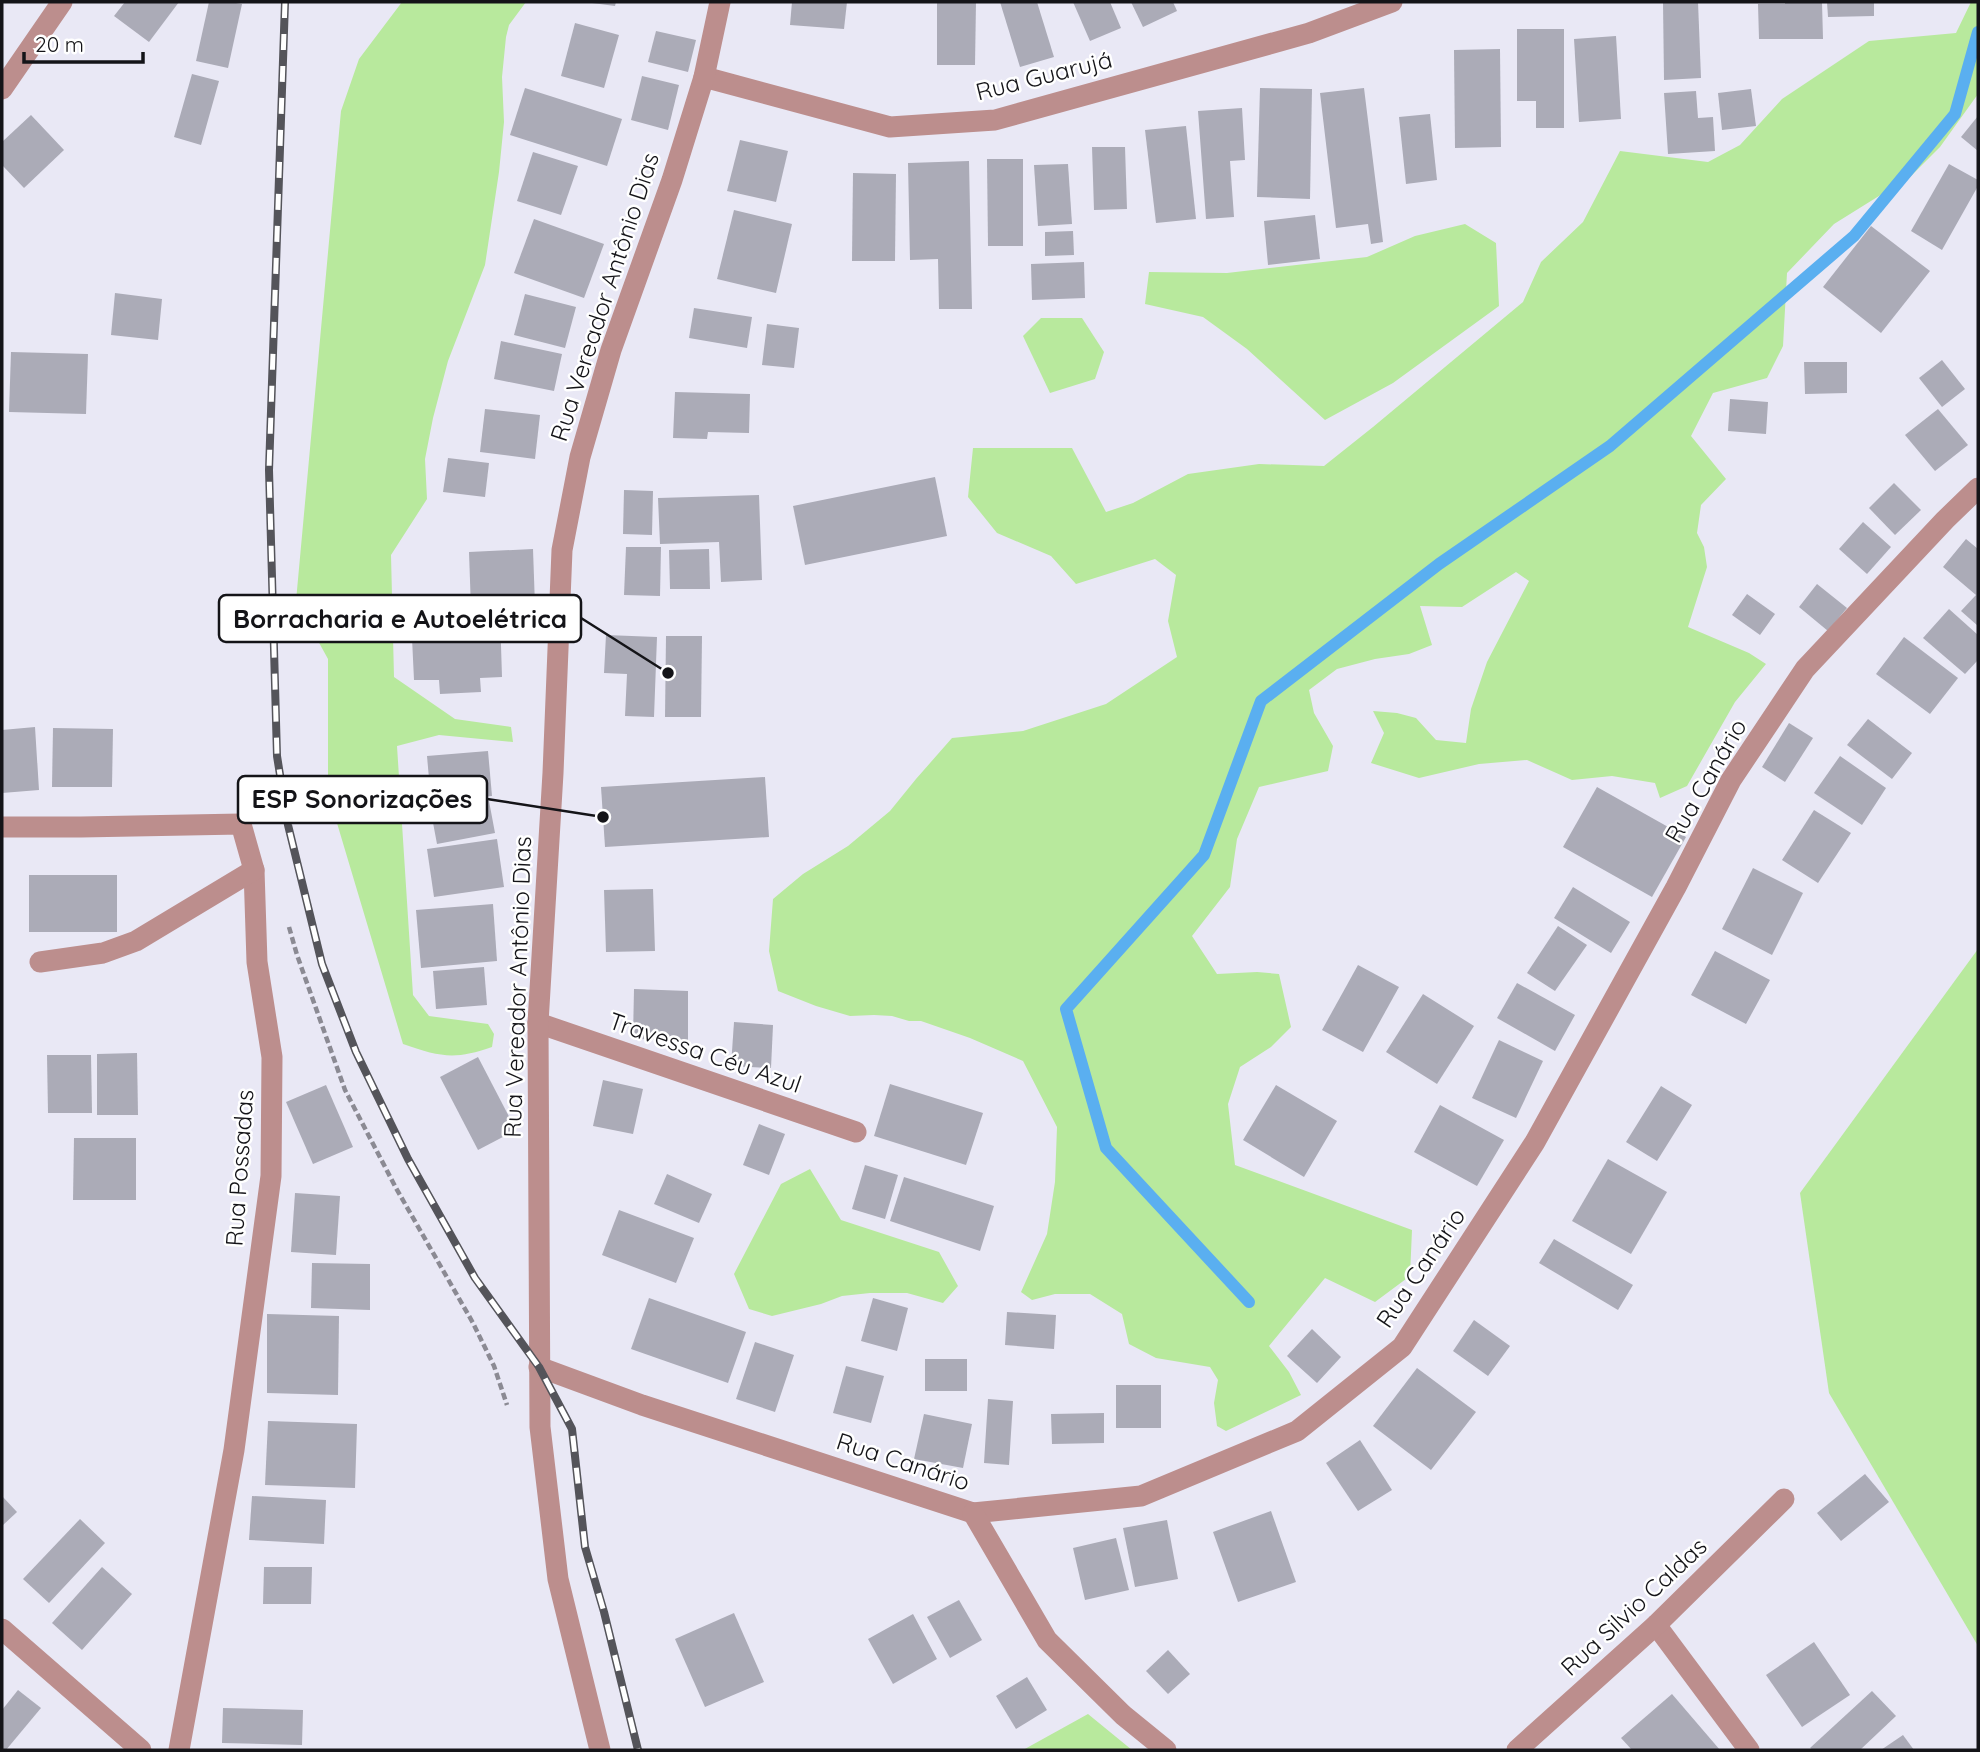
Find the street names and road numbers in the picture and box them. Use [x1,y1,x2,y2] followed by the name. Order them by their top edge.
[972,44,1115,106] street label: Rua Guarujá
[543,149,665,445] street label: Rua Vereador Antônio Dias
[1658,713,1753,848] street label: Rua Canário
[497,836,537,1138] street label: Rua Vereador Antônio Dias
[605,1005,806,1099] street label: Travessa Céu Azul
[219,1089,259,1247] street label: Rua Possadas
[1369,1202,1471,1333] street label: Rua Canário
[833,1425,974,1497] street label: Rua Canário
[1554,1531,1713,1682] street label: Rua Silvio Caldas

